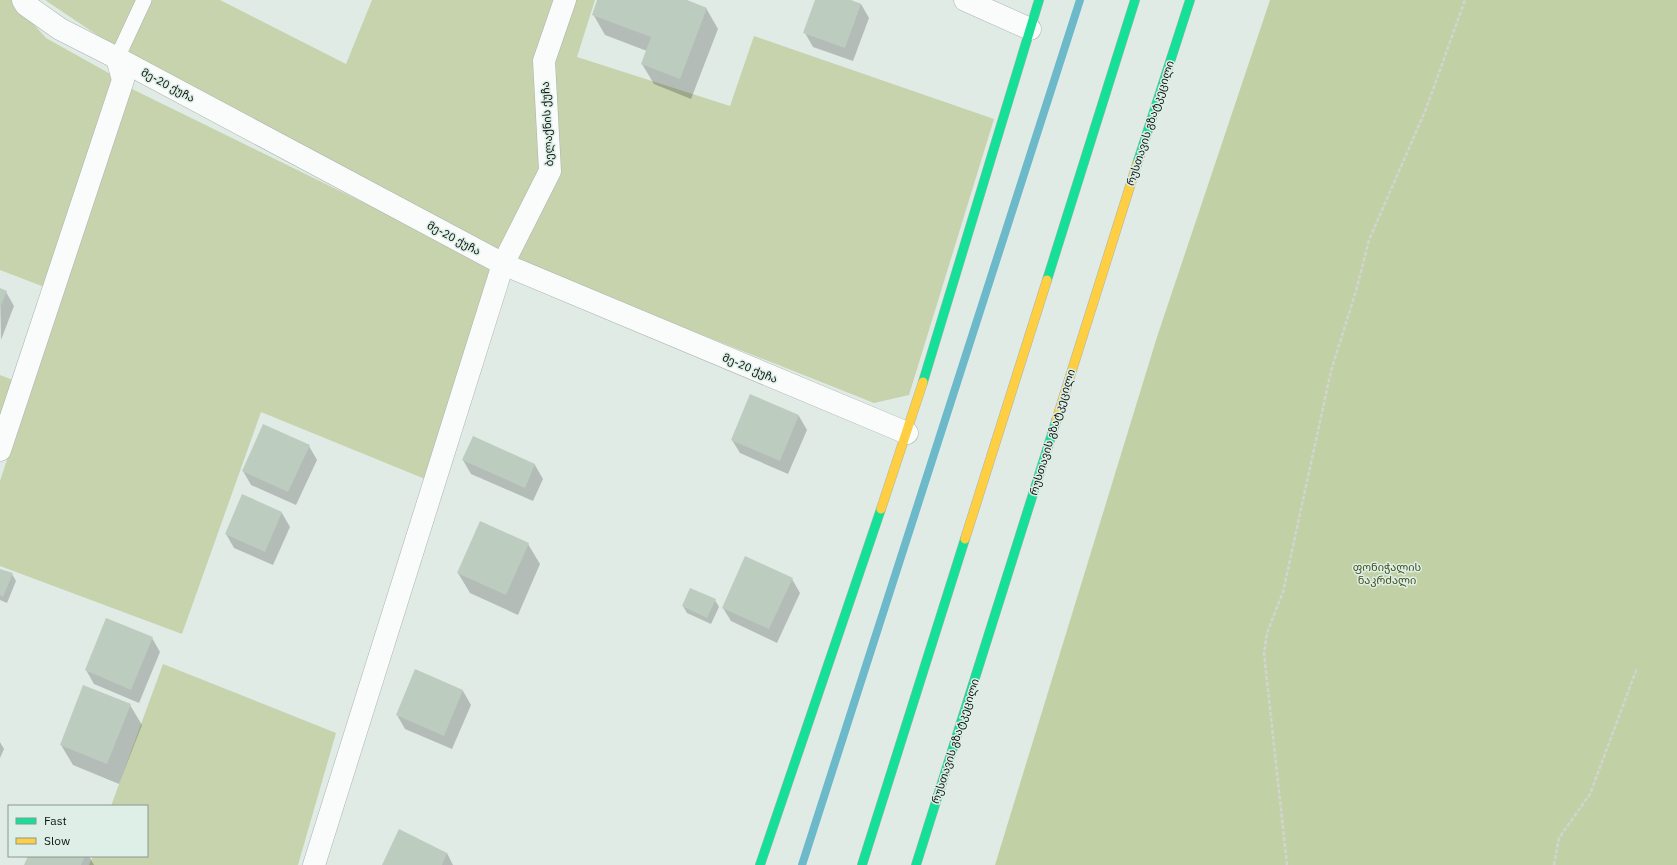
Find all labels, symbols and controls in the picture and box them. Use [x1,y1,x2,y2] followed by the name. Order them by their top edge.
[1123,58,1177,188] street label: რუსთავის გზატკეცილი
[139,65,197,105] street label: მე-20 ქუჩა
[538,81,556,167] street label: ბელაქნის ქუჩა
[425,218,483,258] street label: მე-20 ქუჩა
[720,350,780,386] street label: მე-20 ქუჩა
[1026,367,1078,497] street label: რუსთავის გზატკეცილი
[1353,560,1422,587] park label: ფონიჭალის ნაკრძალი
[928,676,982,806] street label: რუსთავის გზატკეცილი
[8,805,148,857] legend
[44,813,67,828] text: Fast
[44,833,70,848] text: Slow

